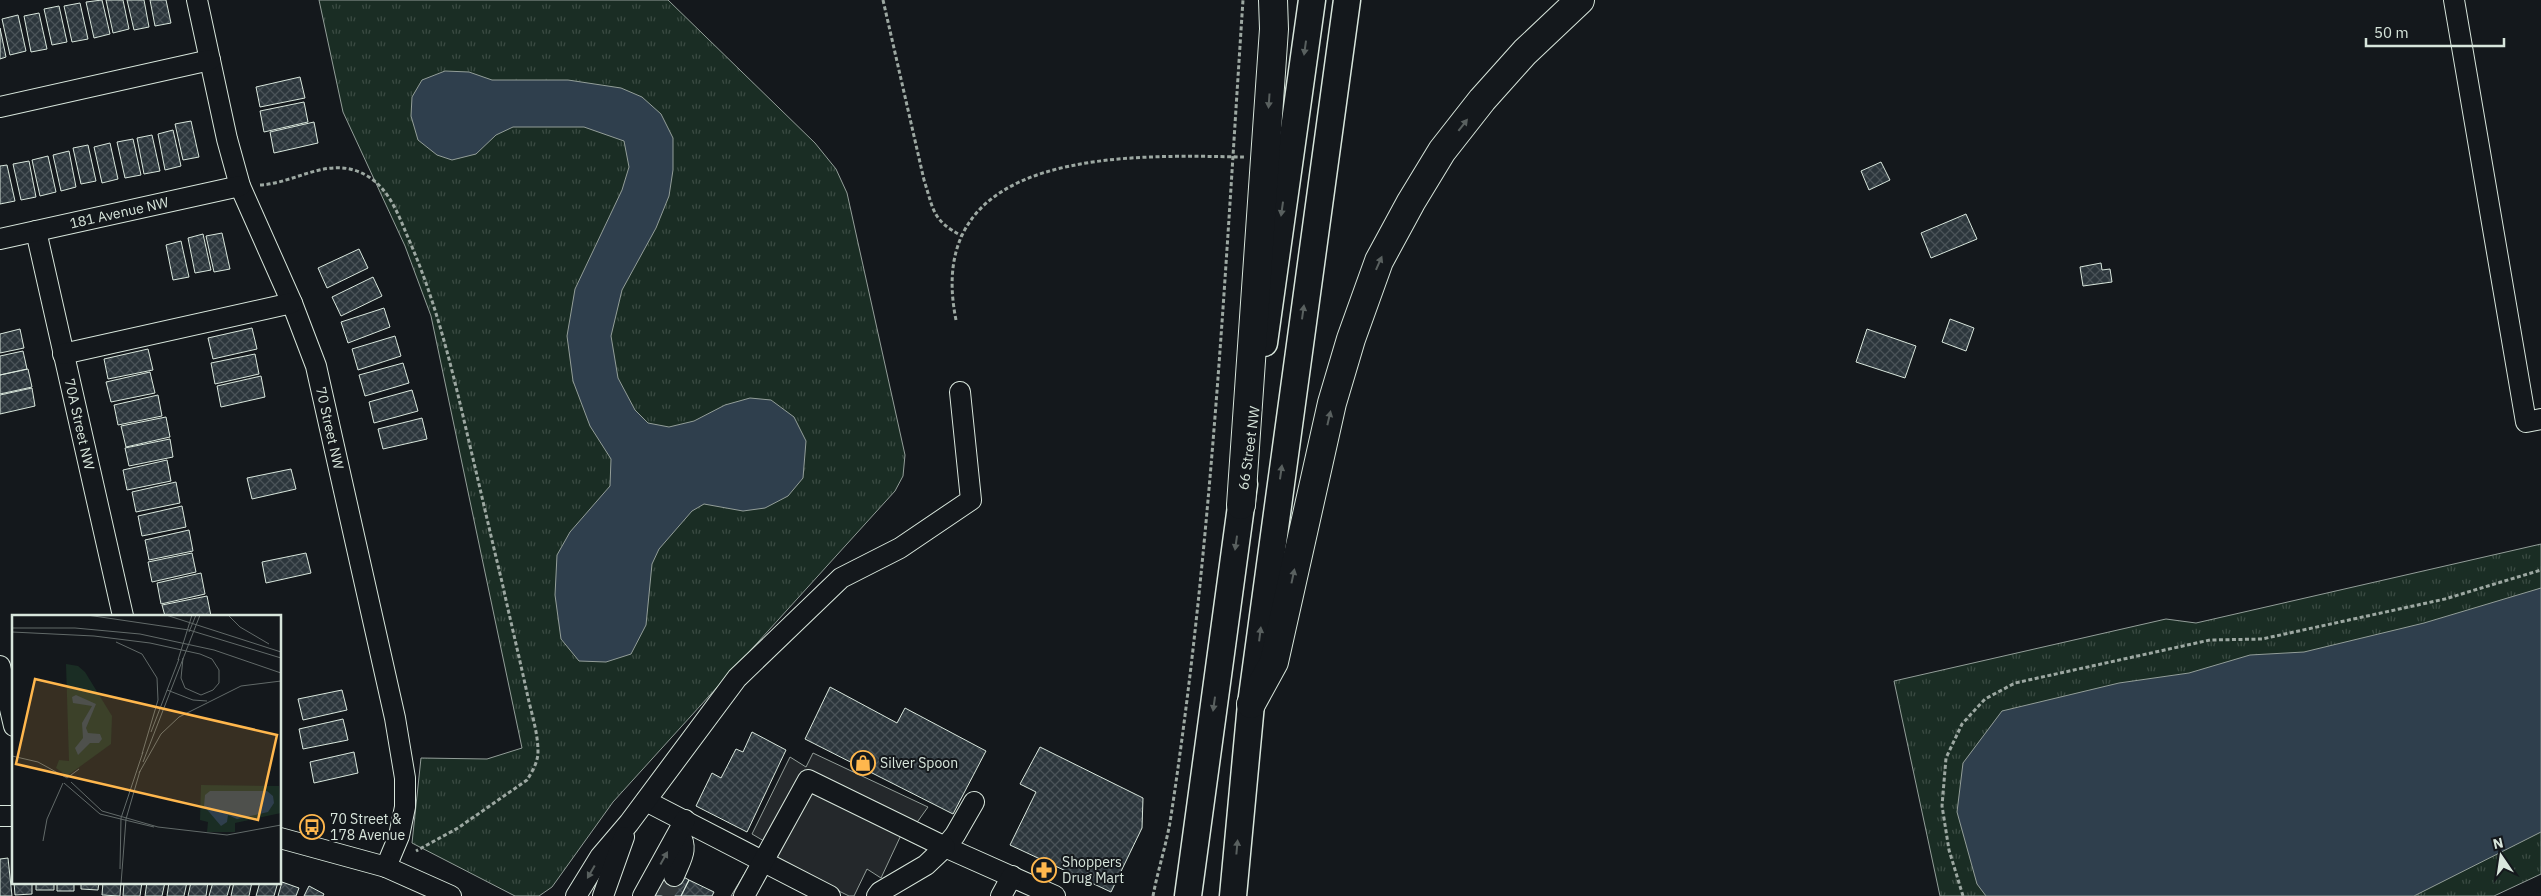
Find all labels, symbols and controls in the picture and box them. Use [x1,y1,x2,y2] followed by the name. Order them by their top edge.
[2366,15,2504,47] scale bar
[2374,23,2409,42] text: 50 m
[1301,41,1309,57] one-way arrow
[1265,93,1273,109] one-way arrow
[1458,118,1468,132] one-way arrow
[68,193,171,232] street label: 181 Avenue NW
[1278,202,1286,218] one-way arrow
[1375,256,1383,270] one-way arrow
[1300,303,1308,319] one-way arrow
[61,377,99,472] street label: 70A Street NW
[312,385,348,472] street label: 70 Street NW
[1234,405,1264,491] street label: 66 Street NW
[1325,410,1333,425] one-way arrow
[1277,464,1285,480] one-way arrow
[1231,536,1239,552] one-way arrow
[1289,569,1297,584] one-way arrow
[12,615,281,884] inset map
[1256,625,1264,641] one-way arrow
[1210,697,1218,713] one-way arrow
[850,750,876,776] shop icon: Silver Spoon
[880,754,958,772] place label: Silver Spoon
[330,810,406,844] place label: 70 Street & 178 Avenue
[299,814,325,840] bus stop icon: 70 Street & 178 Avenue
[2476,831,2526,881] north arrow
[2491,833,2505,853] text: N
[1234,839,1242,855] one-way arrow
[660,851,668,866] one-way arrow
[1062,853,1124,887] place label: Shoppers Drug Mart
[1031,857,1057,883] pharmacy icon: Shoppers Drug Mart
[586,866,595,879] one-way arrow

